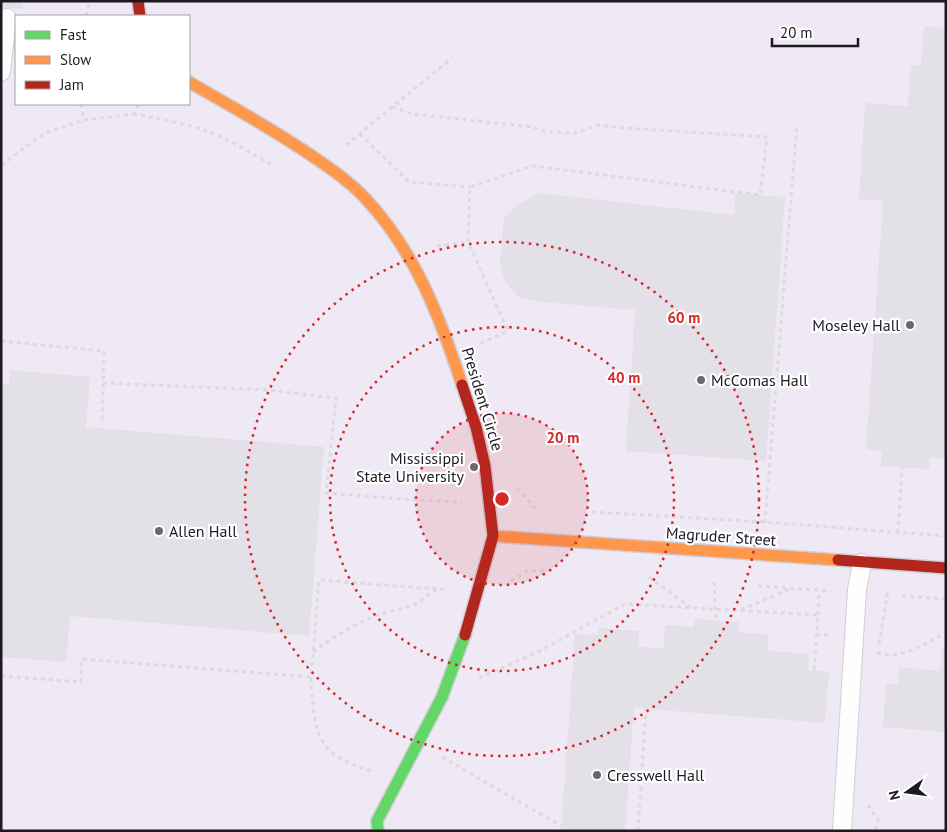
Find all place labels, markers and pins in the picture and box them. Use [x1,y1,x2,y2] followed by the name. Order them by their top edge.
[812,315,900,335] place label: Moseley Hall
[904,319,916,331] marker: Moseley Hall
[711,370,808,390] place label: McComas Hall
[695,374,707,386] marker: McComas Hall
[356,448,465,486] place label: Mississippi State University
[468,461,480,473] marker: Mississippi State University
[493,490,511,508] centre of rings
[169,521,237,541] place label: Allen Hall
[153,525,165,537] marker: Allen Hall
[607,765,705,785] place label: Cresswell Hall
[591,769,603,781] marker: Cresswell Hall

